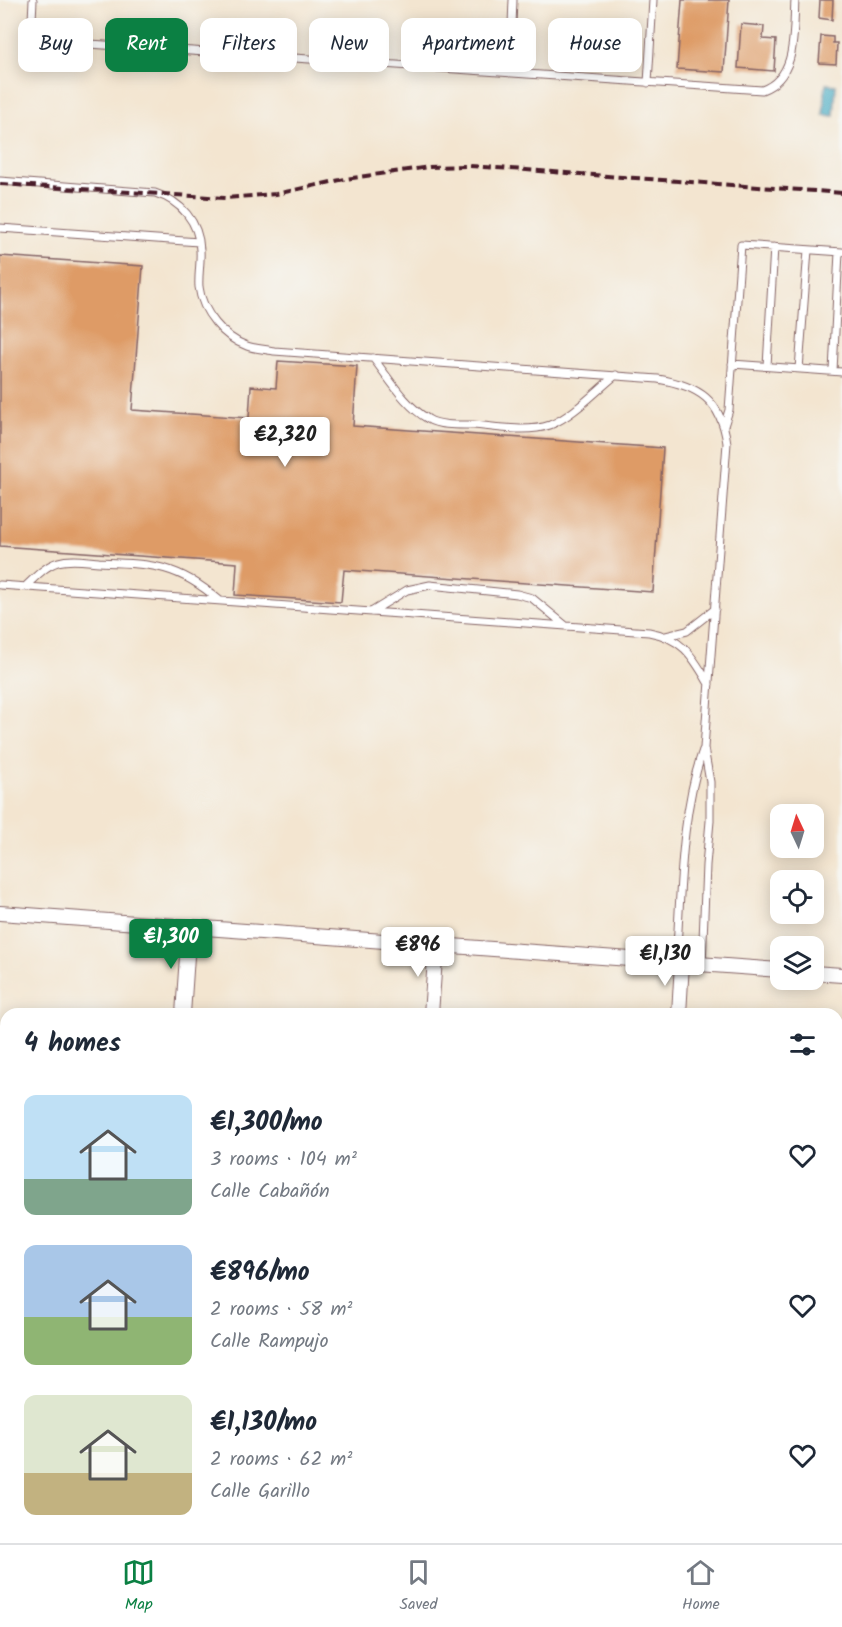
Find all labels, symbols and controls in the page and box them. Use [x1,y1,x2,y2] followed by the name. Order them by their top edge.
[18,18,93,72] chip: Buy
[105,18,188,72] chip: Rent
[200,18,297,72] chip: Filters
[309,18,389,72] chip: New
[401,18,536,72] chip: Apartment
[548,18,642,72] chip: House
[236,417,334,468] pin: €2,320
[254,420,316,452] text: €2,320
[770,804,824,858] north arrow
[770,804,824,990] map controls
[770,870,824,924] button: locate
[122,919,220,970] pin: €1,300
[143,922,199,954] text: €1,300
[382,927,454,978] pin: €896
[395,930,441,962] text: €896
[616,936,714,987] pin: €1,130
[770,936,824,990] button: layers
[639,939,691,971] text: €1,130
[24,1023,121,1065] text: 4 homes
[786,1028,819,1061] icon: filters
[210,1102,323,1144] text: €1,300/mo
[72,1119,144,1191] icon: home
[786,1139,819,1172] icon: heart
[210,1144,357,1176] text: 3 rooms · 104 m²
[210,1176,330,1208] text: Calle Cabañón
[210,1252,310,1294] text: €896/mo
[72,1269,144,1341] icon: home
[786,1289,819,1322] icon: heart
[210,1294,352,1326] text: 2 rooms · 58 m²
[210,1326,328,1358] text: Calle Rampujo
[210,1402,317,1444] text: €1,130/mo
[72,1419,144,1491] icon: home
[786,1439,819,1472] icon: heart
[210,1444,352,1476] text: 2 rooms · 62 m²
[210,1476,310,1508] text: Calle Garillo
[122,1556,155,1617] tab: Map
[400,1556,438,1617] tab: Saved
[682,1556,720,1617] tab: Home

